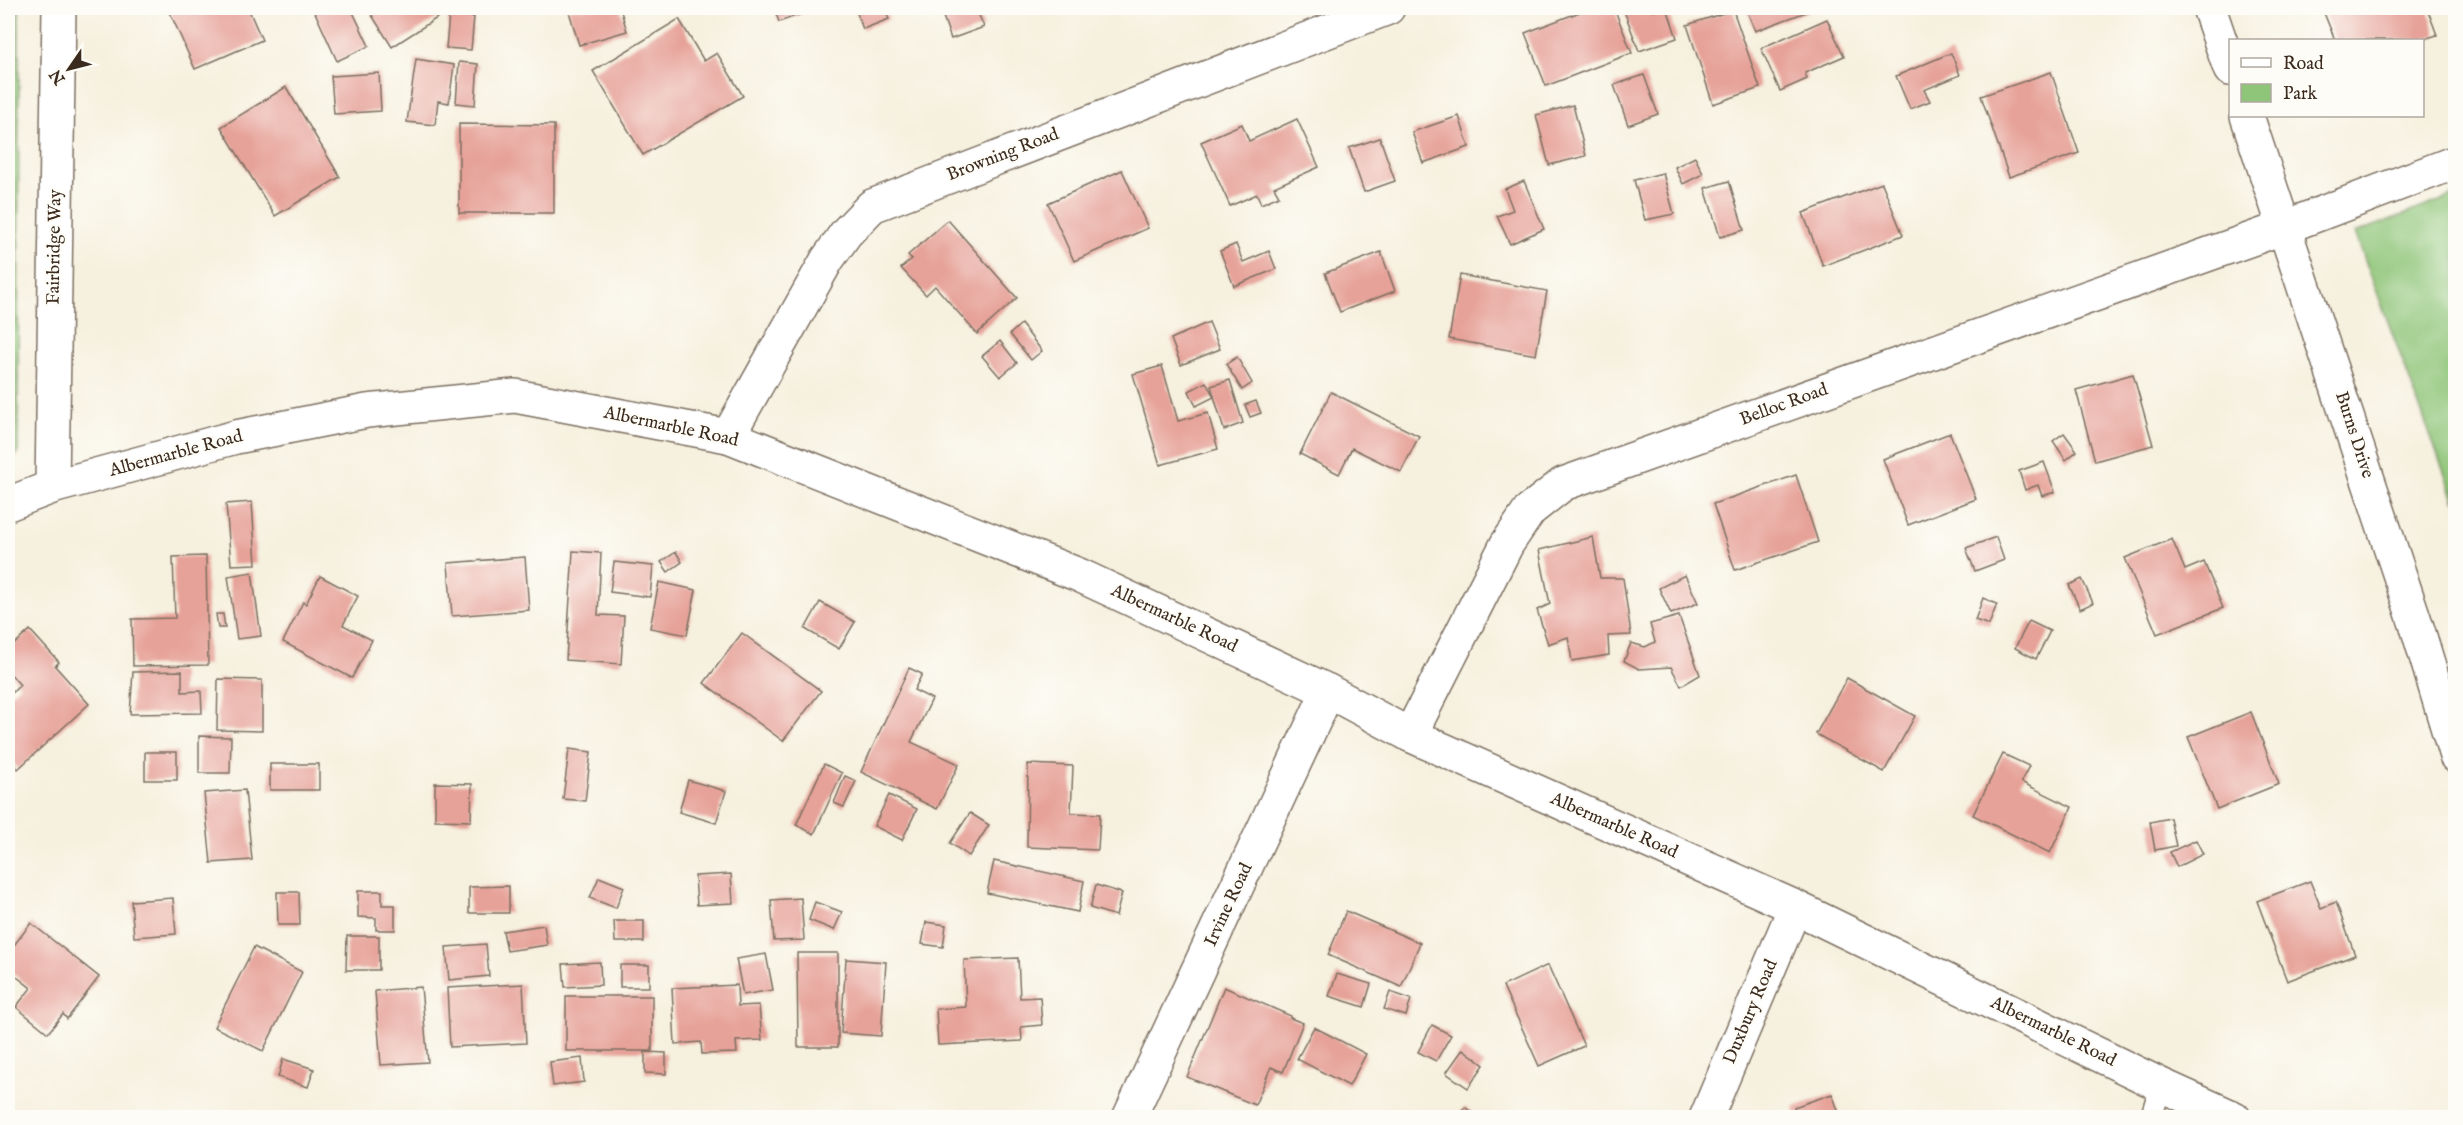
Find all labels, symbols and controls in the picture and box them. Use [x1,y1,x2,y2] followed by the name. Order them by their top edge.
[39,39,99,99] north arrow
[2229,39,2424,117] legend
[2283,53,2324,76] text: Road
[46,65,71,89] text: N
[2283,83,2318,106] text: Park
[944,123,1063,187] street label: Browning Road
[42,189,68,305] street label: Fairbridge Way
[1737,378,1832,432] street label: Belloc Road
[2329,389,2379,481] street label: Burns Drive
[601,401,741,453] street label: Albermarble Road
[106,425,246,483] street label: Albermarble Road
[1106,579,1241,659] street label: Albermarble Road
[1546,787,1682,865] street label: Albermarble Road
[1200,859,1259,950] street label: Irvine Road
[1719,956,1784,1068] street label: Duxbury Road
[1985,991,2120,1073] street label: Albermarble Road

